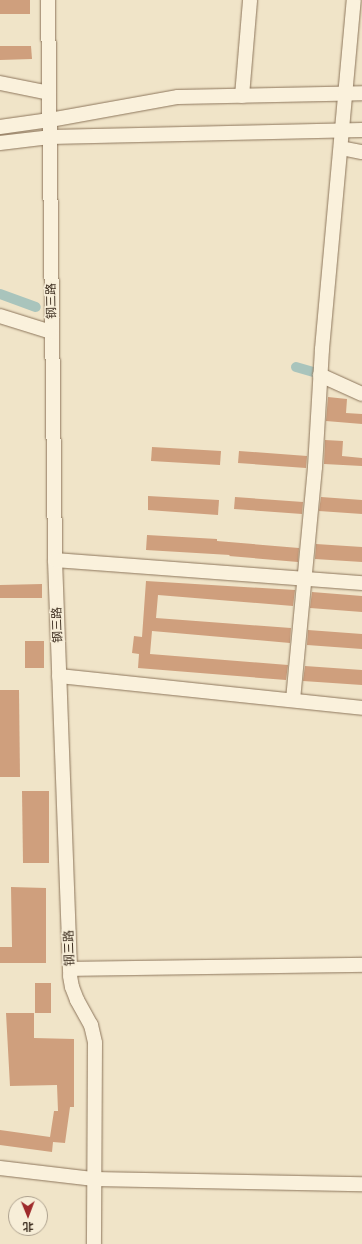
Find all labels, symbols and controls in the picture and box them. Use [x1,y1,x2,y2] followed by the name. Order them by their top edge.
[43,283,59,319] street label: 钢三路
[49,607,65,643] street label: 钢三路
[61,930,77,966] street label: 钢三路
[8,1196,48,1236] north arrow
[23,1220,34,1235] text: 北

